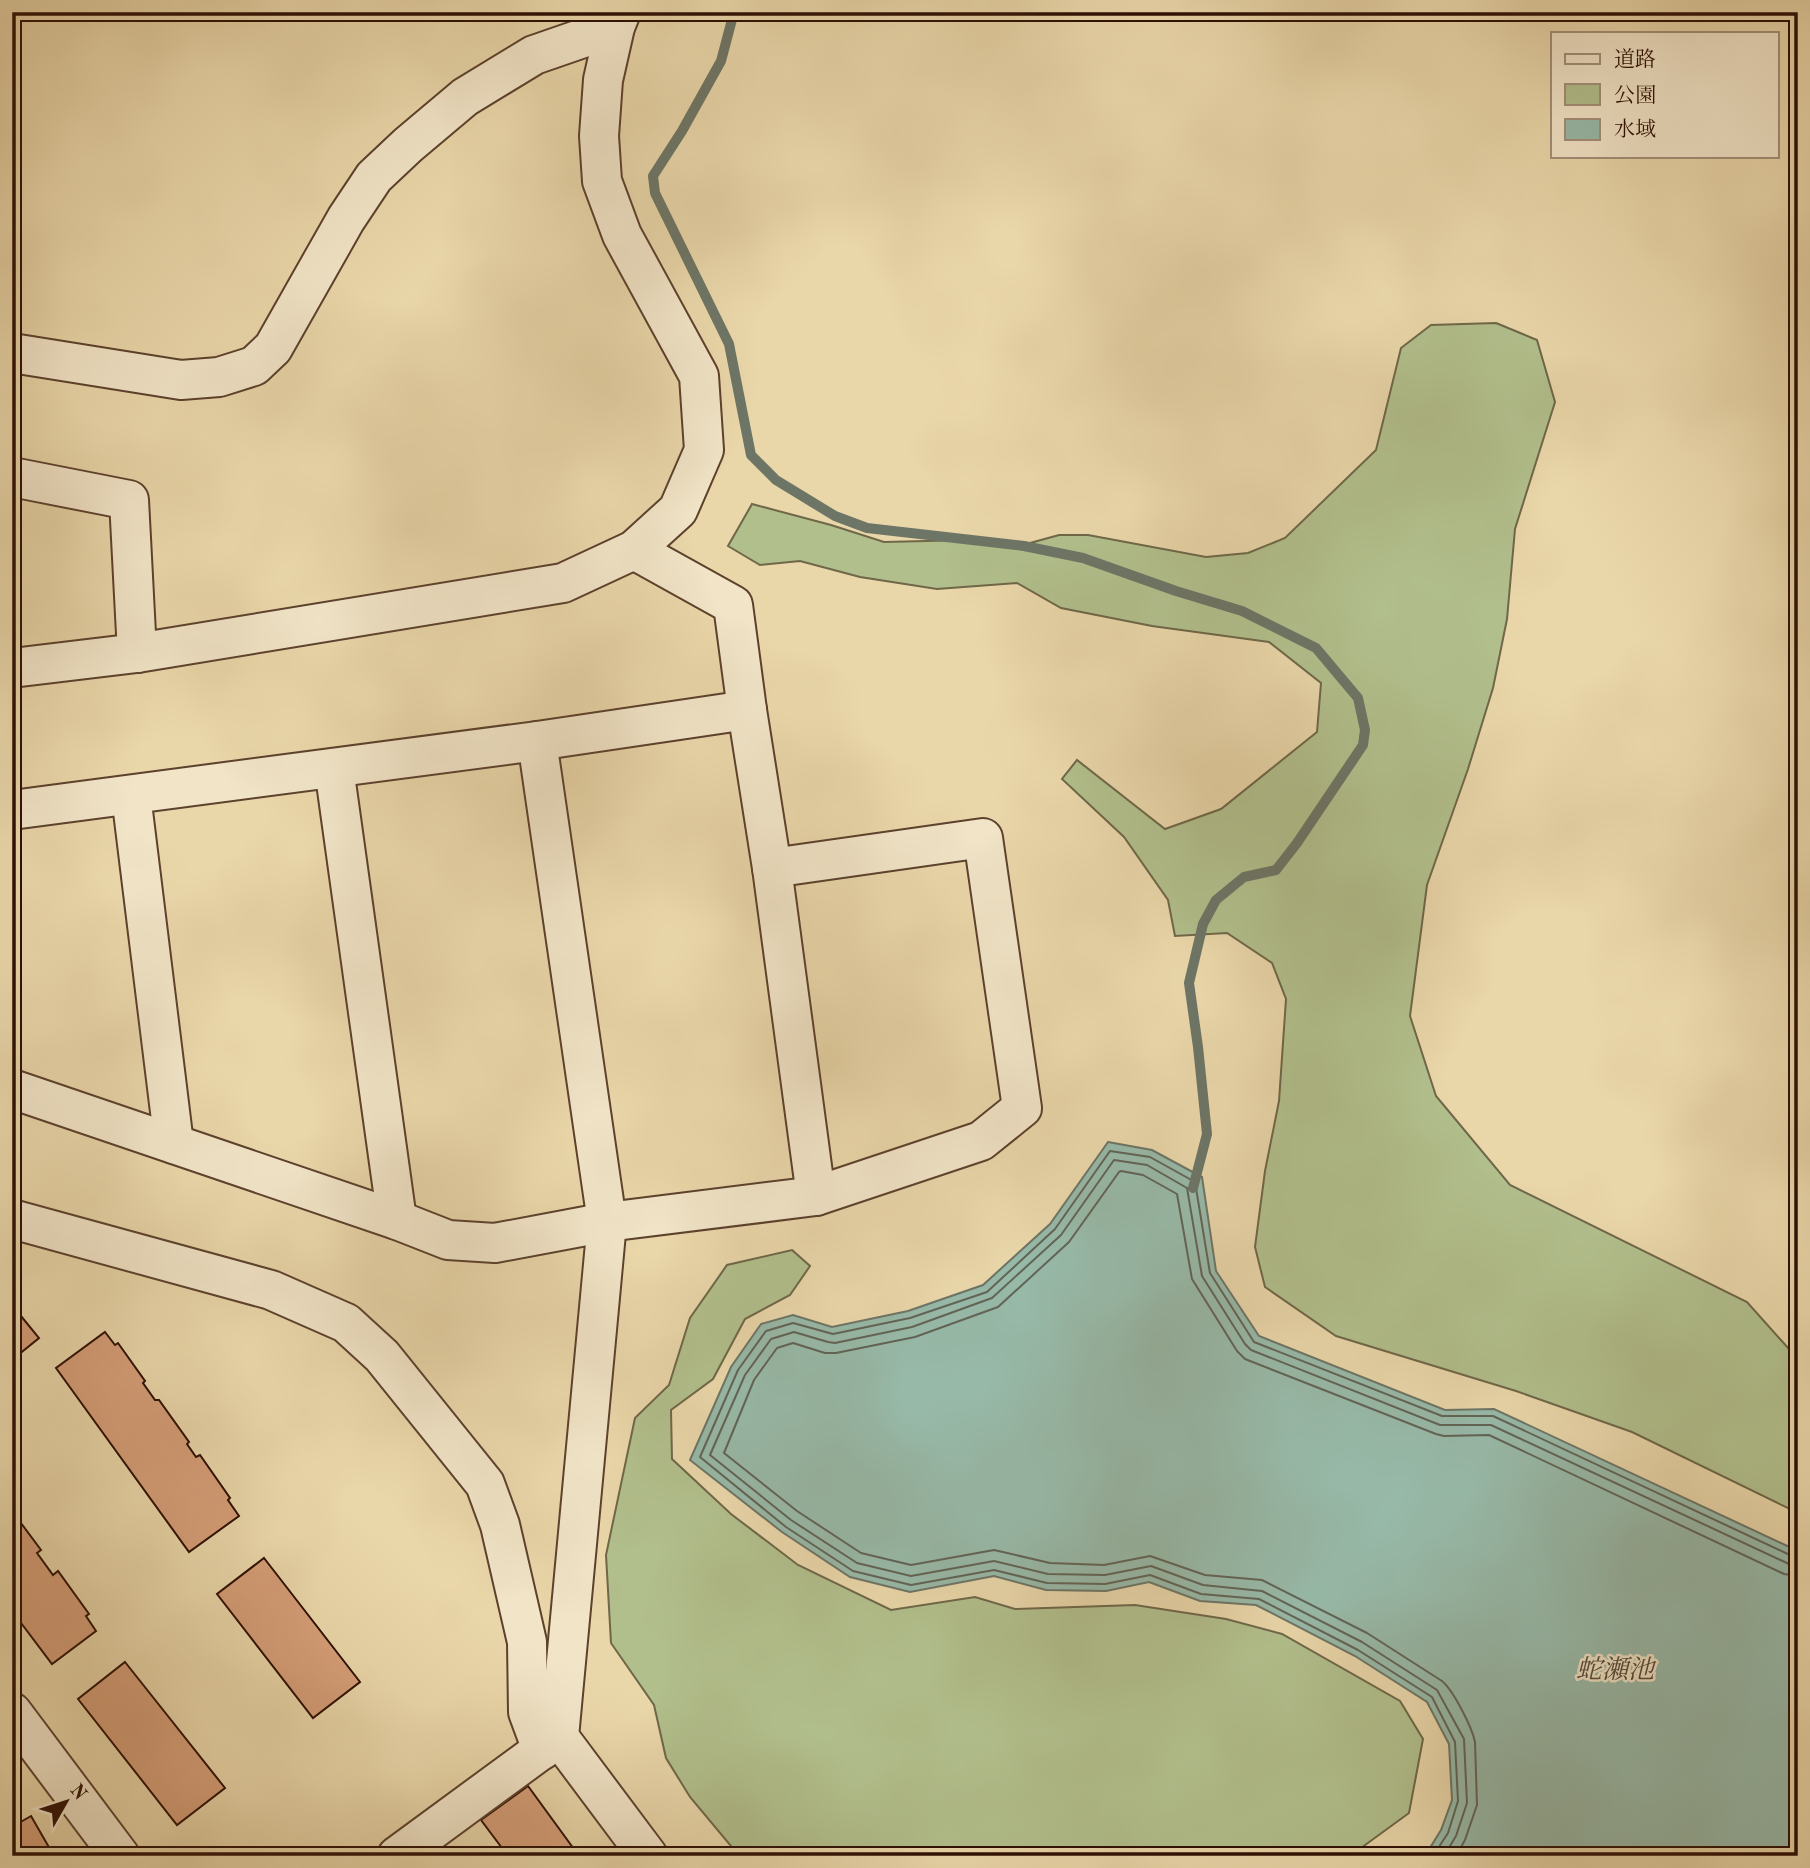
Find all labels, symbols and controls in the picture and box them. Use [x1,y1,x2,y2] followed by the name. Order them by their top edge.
[1551,32,1778,158] legend
[1614,48,1656,71] text: 道路
[1614,84,1656,107] text: 公園
[1614,118,1656,141] text: 水域
[1576,1656,1657,1684] water label: 蛇瀬池
[32,1766,102,1836] north arrow
[65,1781,90,1805] text: N

